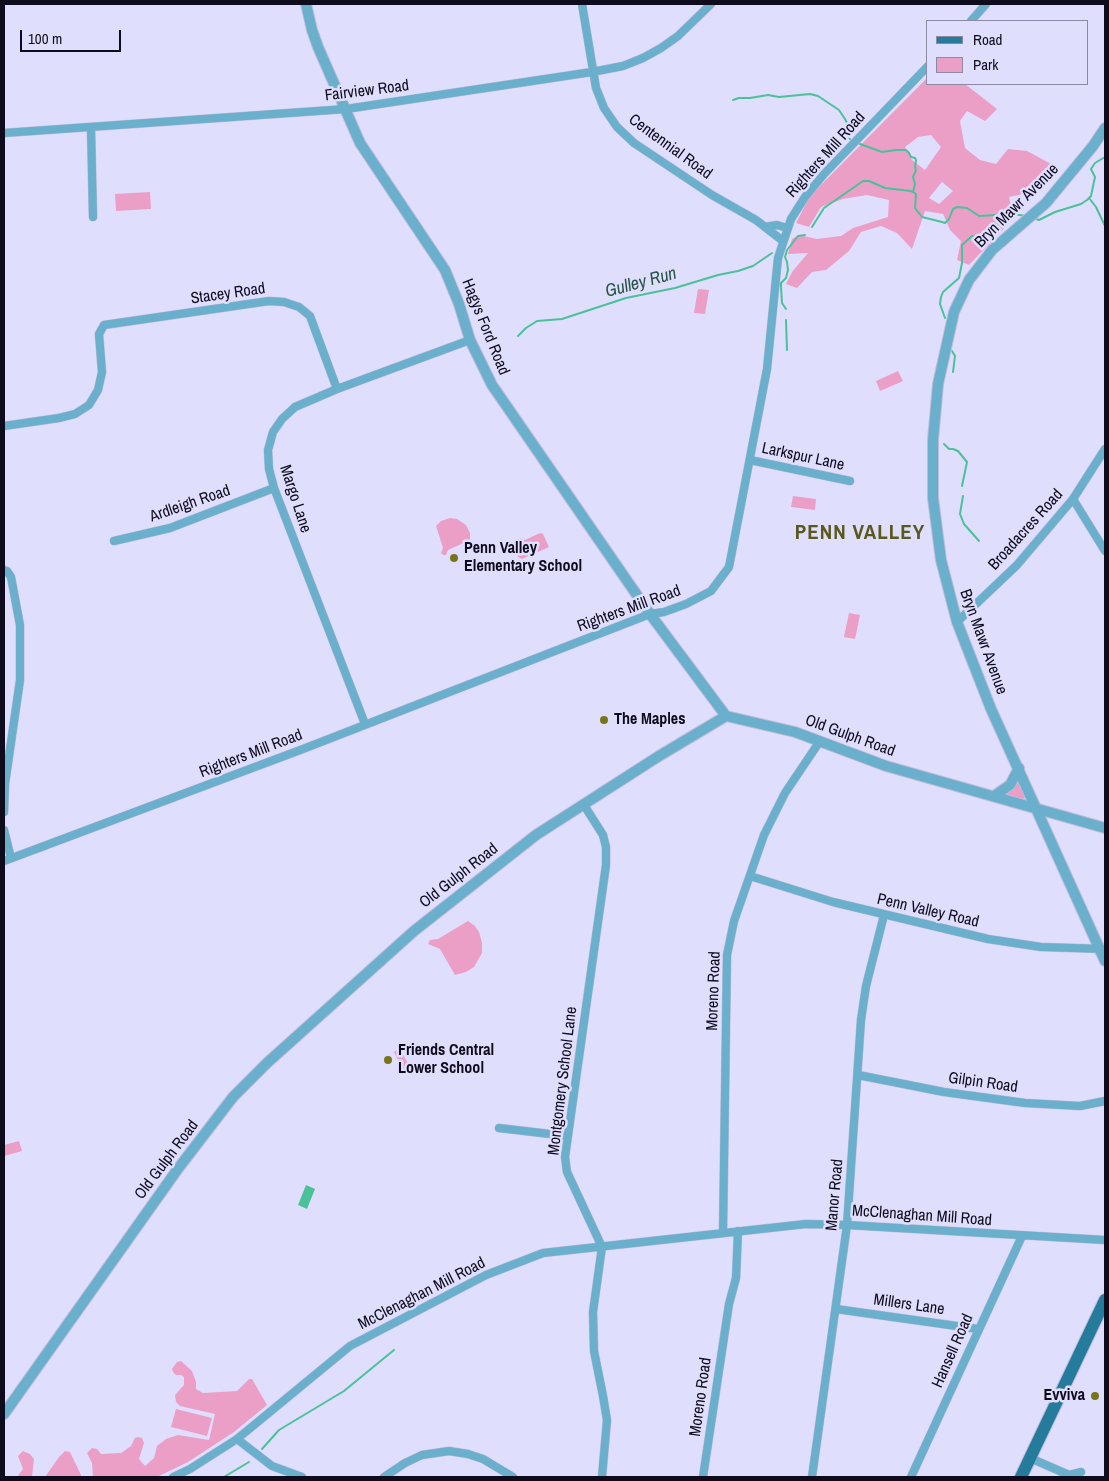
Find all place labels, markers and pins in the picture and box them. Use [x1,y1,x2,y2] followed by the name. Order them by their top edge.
[464,539,582,577] place label: Penn Valley Elementary School
[448,552,460,564] marker: Penn Valley Elementary School
[614,710,685,730] place label: The Maples
[598,714,610,726] marker: The Maples
[398,1041,494,1079] place label: Friends Central Lower School
[382,1054,394,1066] marker: Friends Central Lower School
[1043,1386,1085,1406] place label: Evviva
[1089,1390,1101,1402] marker: Evviva

